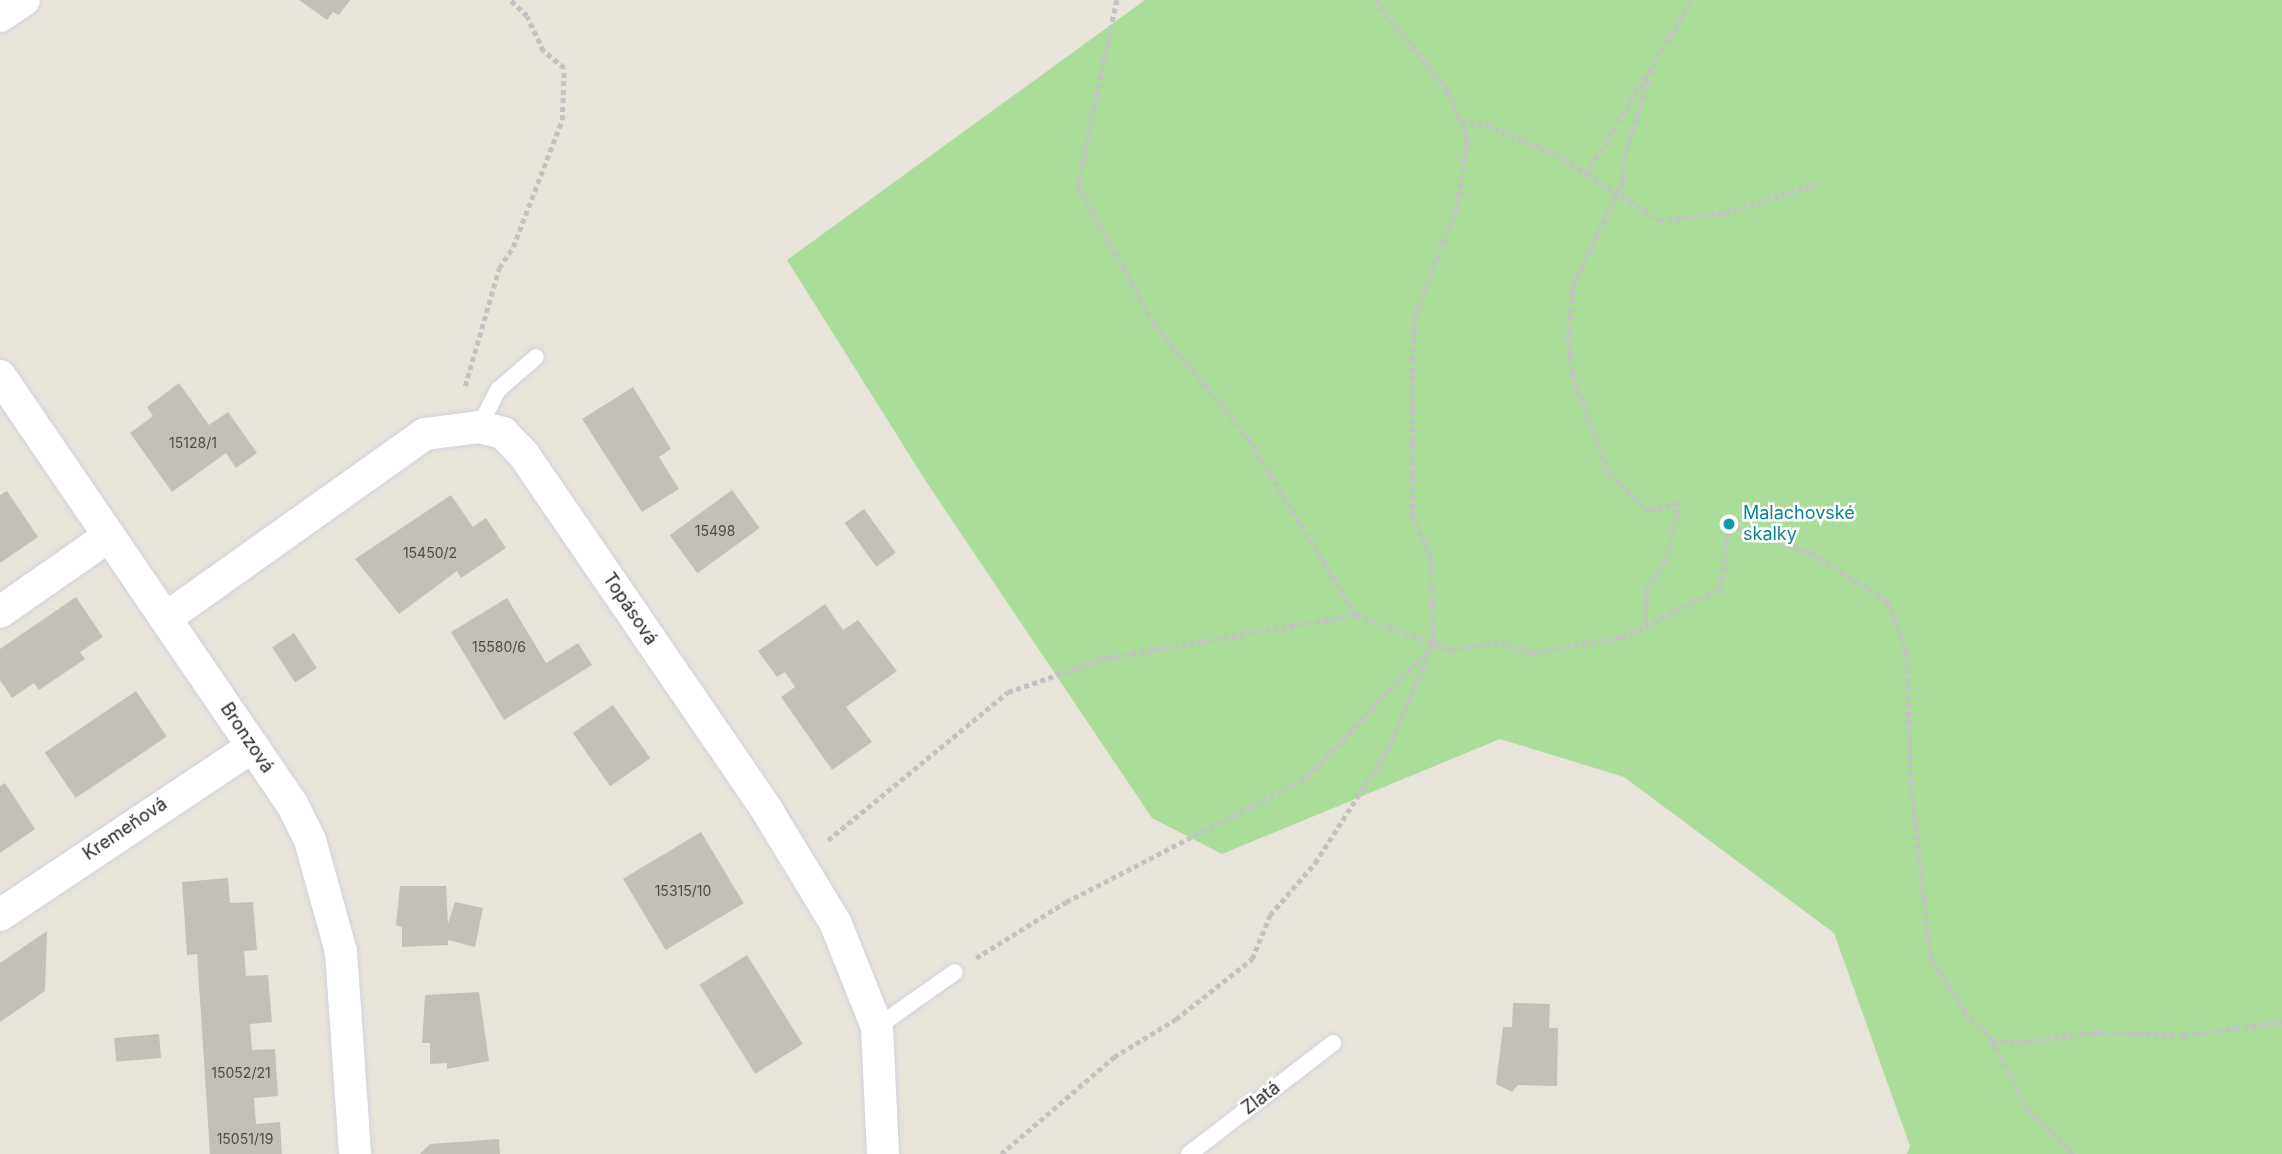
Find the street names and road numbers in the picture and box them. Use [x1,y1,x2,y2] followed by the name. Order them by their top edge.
[598,569,662,649] street label: Topásová
[216,699,278,777] street label: Bronzová
[79,793,171,865] street label: Kremeňová
[1238,1077,1284,1119] street label: Zlatá

